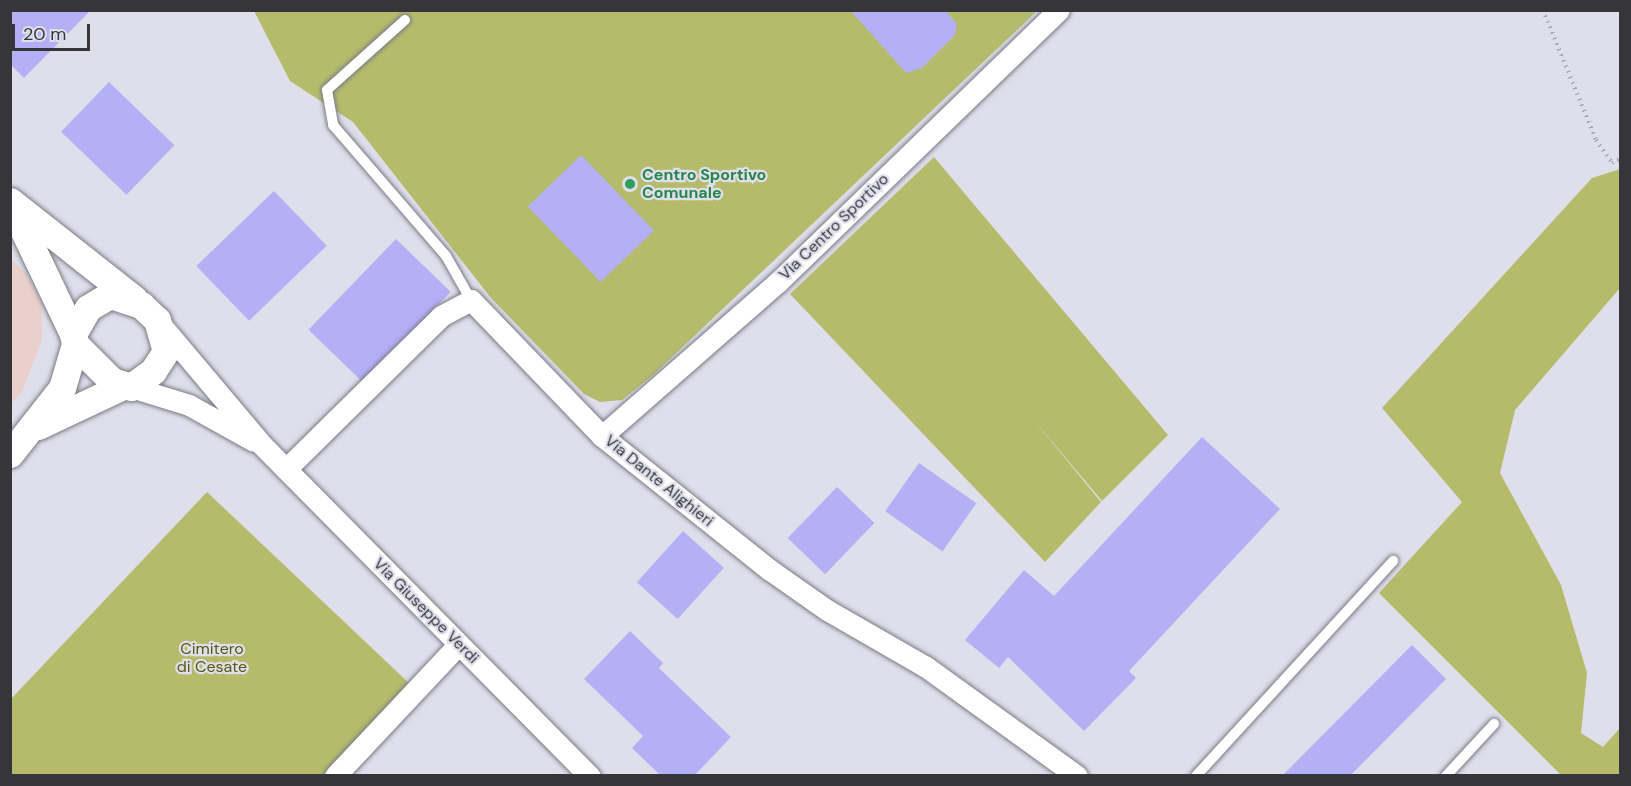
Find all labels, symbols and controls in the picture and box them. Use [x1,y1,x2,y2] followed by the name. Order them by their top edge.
[15,12,93,50] scale bar
[23,22,66,46] text: 20 m
[642,165,766,203] place label: Centro Sportivo Comunale
[775,170,893,284] street label: Via Centro Sportivo
[623,177,637,191] marker: Centro Sportivo Comunale
[601,431,717,531] street label: Via Dante Alighieri
[369,554,483,668] street label: Via Giuseppe Verdi
[177,639,247,677] park label: Cimitero di Cesate

